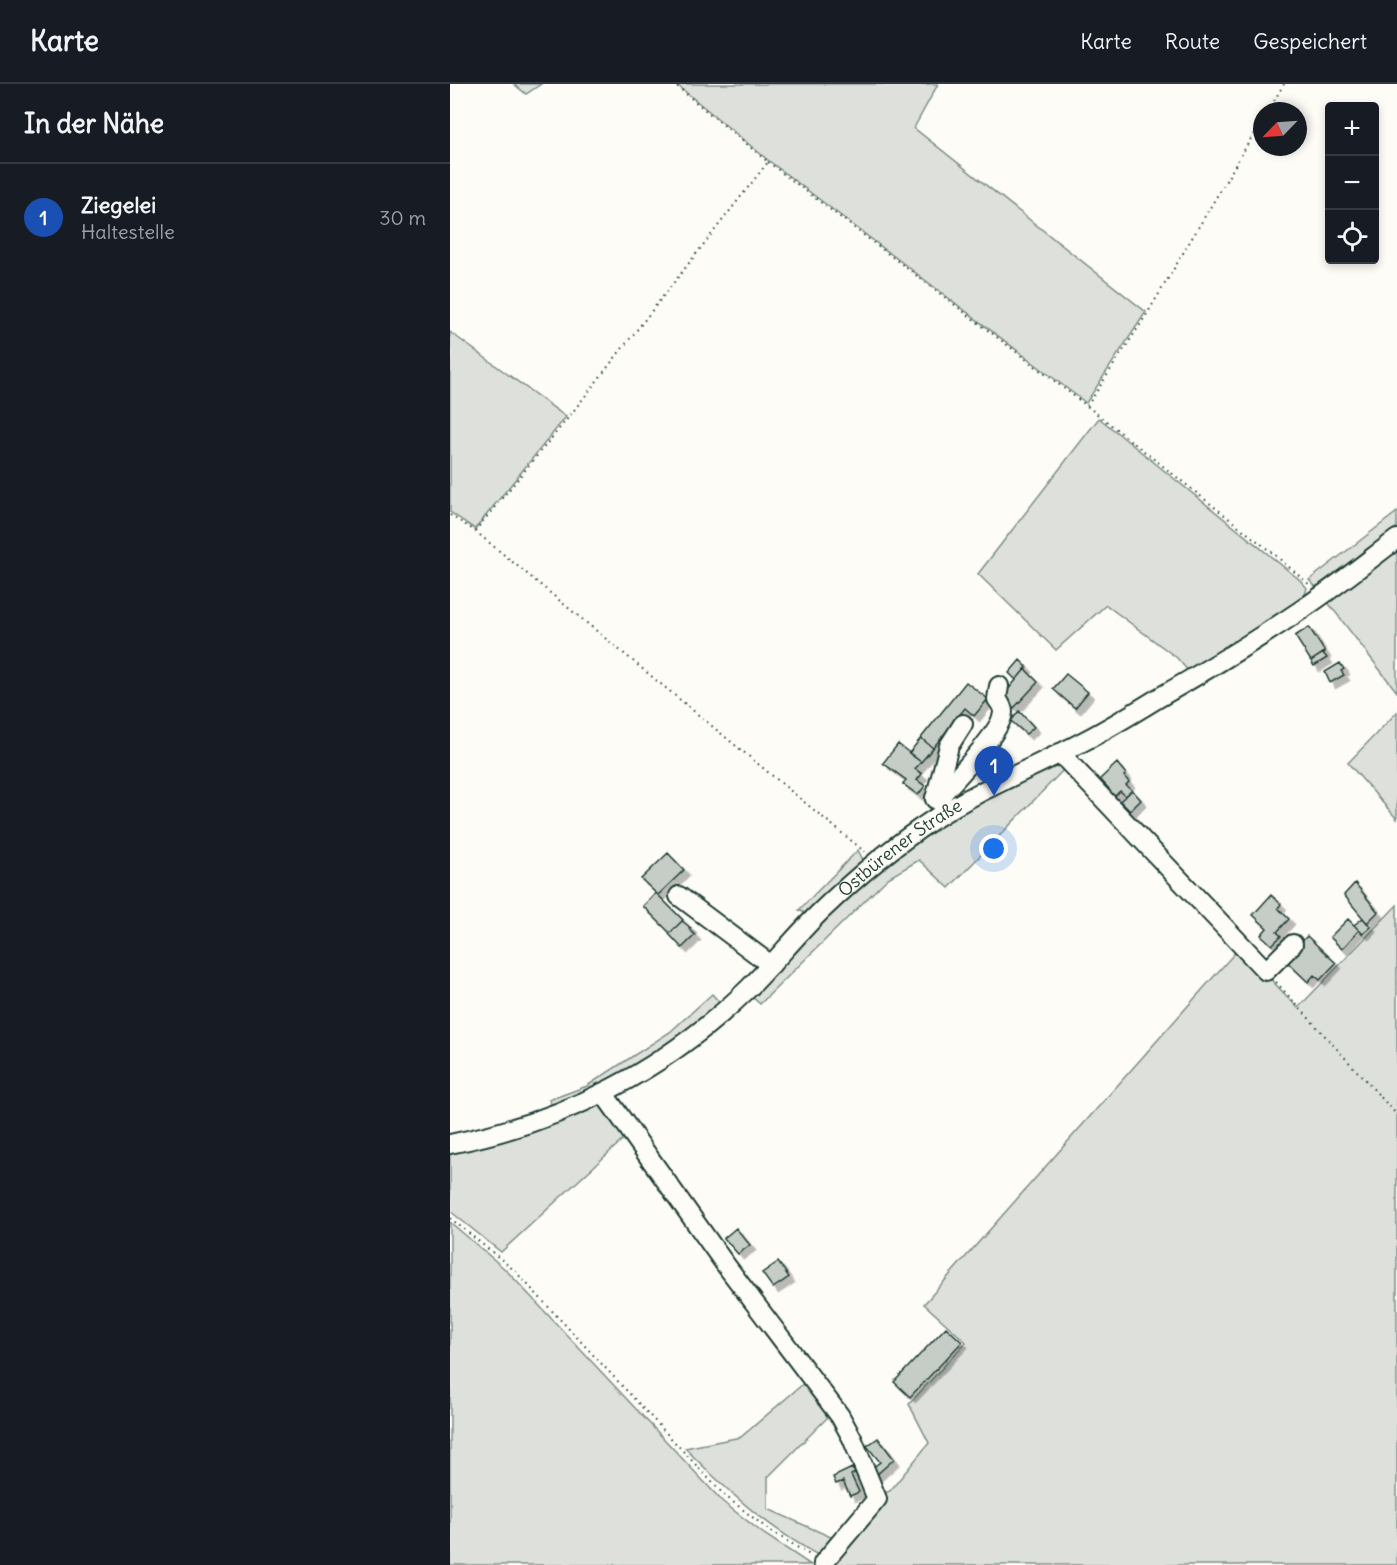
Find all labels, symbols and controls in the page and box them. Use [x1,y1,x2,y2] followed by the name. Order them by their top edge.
[30,23,99,59] text: Karte
[1080,28,1132,55] text: Karte
[1165,28,1220,55] text: Route
[1253,28,1367,55] text: Gespeichert
[1253,102,1307,156] north arrow
[1325,102,1379,264] map controls
[1325,102,1379,156] button: +
[24,107,164,140] text: In der Nähe
[1325,156,1379,210] button: −
[81,191,156,219] text: Ziegelei
[40,205,47,230] text: 1
[379,205,426,230] text: 30 m
[1325,210,1379,264] button: locate
[81,219,175,244] text: Haltestelle
[974,746,1014,796] pin: 1
[833,793,966,901] street label: Ostbürener Straße
[979,834,1008,863] your location

